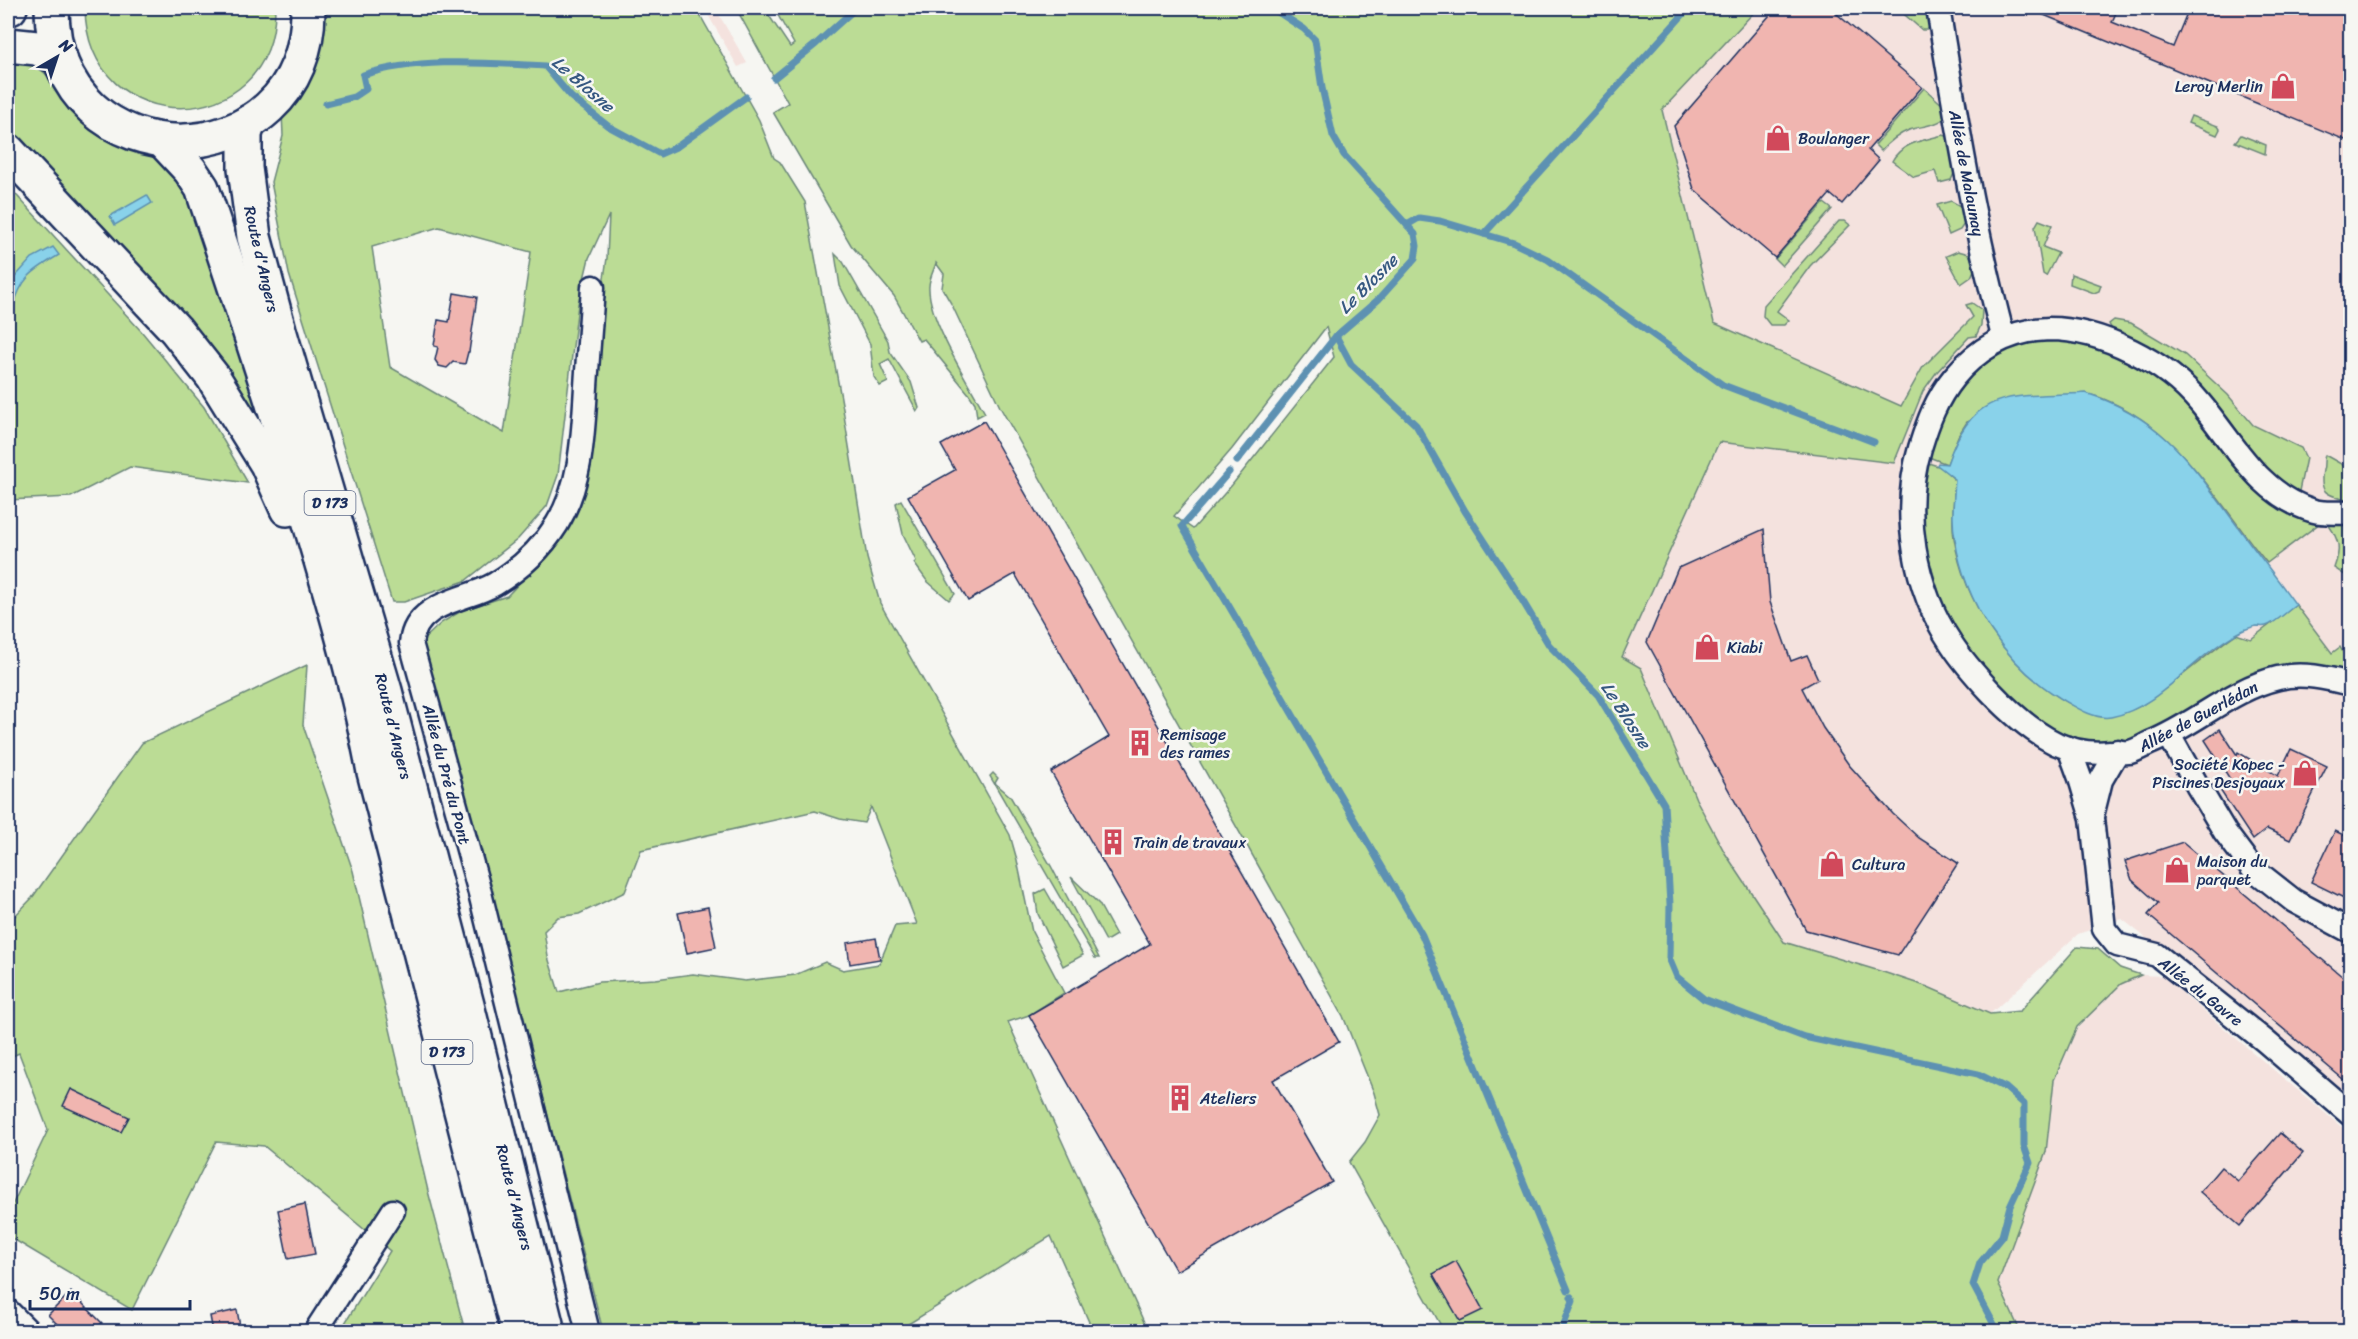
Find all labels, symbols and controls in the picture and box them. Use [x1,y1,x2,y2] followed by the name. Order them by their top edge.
[27,27,87,87] north arrow
[52,30,80,61] text: N
[544,47,623,122] water label: Le Blosne
[2268,71,2298,101] shop icon: Leroy Merlin
[2175,72,2263,101] place label: Leroy Merlin
[1940,106,1993,240] street label: Allée de Malaunay
[1763,123,1793,153] shop icon: Boulanger
[1798,124,1870,153] place label: Boulanger
[235,203,288,316] street label: Route d'Angers
[1330,245,1407,322] water label: Le Blosne
[304,491,356,515] road number: D 173
[1692,632,1722,662] shop icon: Kiabi
[1727,633,1763,662] place label: Kiabi
[366,670,421,783] street label: Route d'Angers
[2132,672,2264,761] street label: Allée de Guerlédan
[1592,675,1661,757] water label: Le Blosne
[414,700,479,848] street label: Allée du Pré du Pont
[1160,720,1231,767] place label: Remisage des rames
[1125,728,1155,758] building icon: Remisage des rames
[2152,750,2286,797] place label: Société Kopec - Piscines Desjoyaux
[2290,758,2320,788] shop icon: Société Kopec - Piscines Desjoyaux
[1098,827,1128,857] building icon: Train de travaux
[1133,828,1247,857] place label: Train de travaux
[2196,847,2268,894] place label: Maison du parquet
[1817,849,1847,879] shop icon: Cultura
[1852,850,1905,879] place label: Cultura
[2162,855,2192,885] shop icon: Maison du parquet
[2151,948,2250,1034] street label: Allée du Gavre
[422,1040,472,1064] road number: D 173
[1165,1083,1195,1113] building icon: Ateliers
[1199,1084,1257,1113] place label: Ateliers
[487,1141,542,1254] street label: Route d'Angers
[30,1273,190,1311] scale bar
[39,1278,80,1310] text: 50 m

